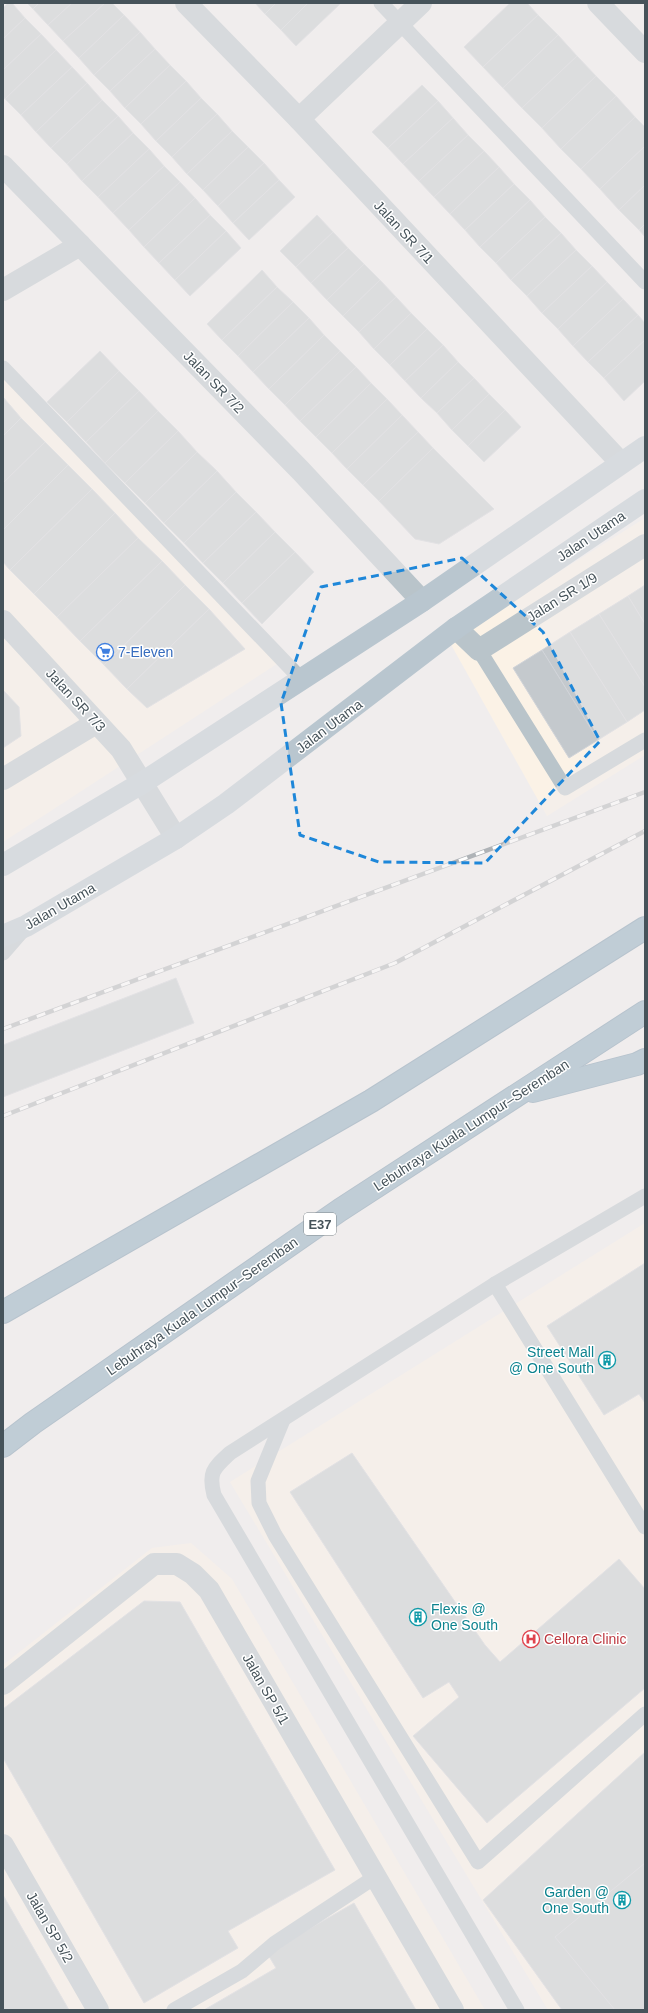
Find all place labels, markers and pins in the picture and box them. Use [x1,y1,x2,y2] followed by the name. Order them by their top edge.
[95,642,115,662] supermarket icon: 7-Eleven
[118,644,173,660] place label: 7-Eleven
[509,1344,594,1376] place label: Street Mall @ One South
[597,1350,617,1370] building icon: Street Mall @ One South
[431,1601,498,1633] place label: Flexis @ One South
[408,1607,428,1627] building icon: Flexis @ One South
[521,1629,541,1649] hospital icon: Cellora Clinic
[544,1631,626,1647] place label: Cellora Clinic
[542,1884,609,1916] place label: Garden @ One South
[612,1890,632,1910] building icon: Garden @ One South

